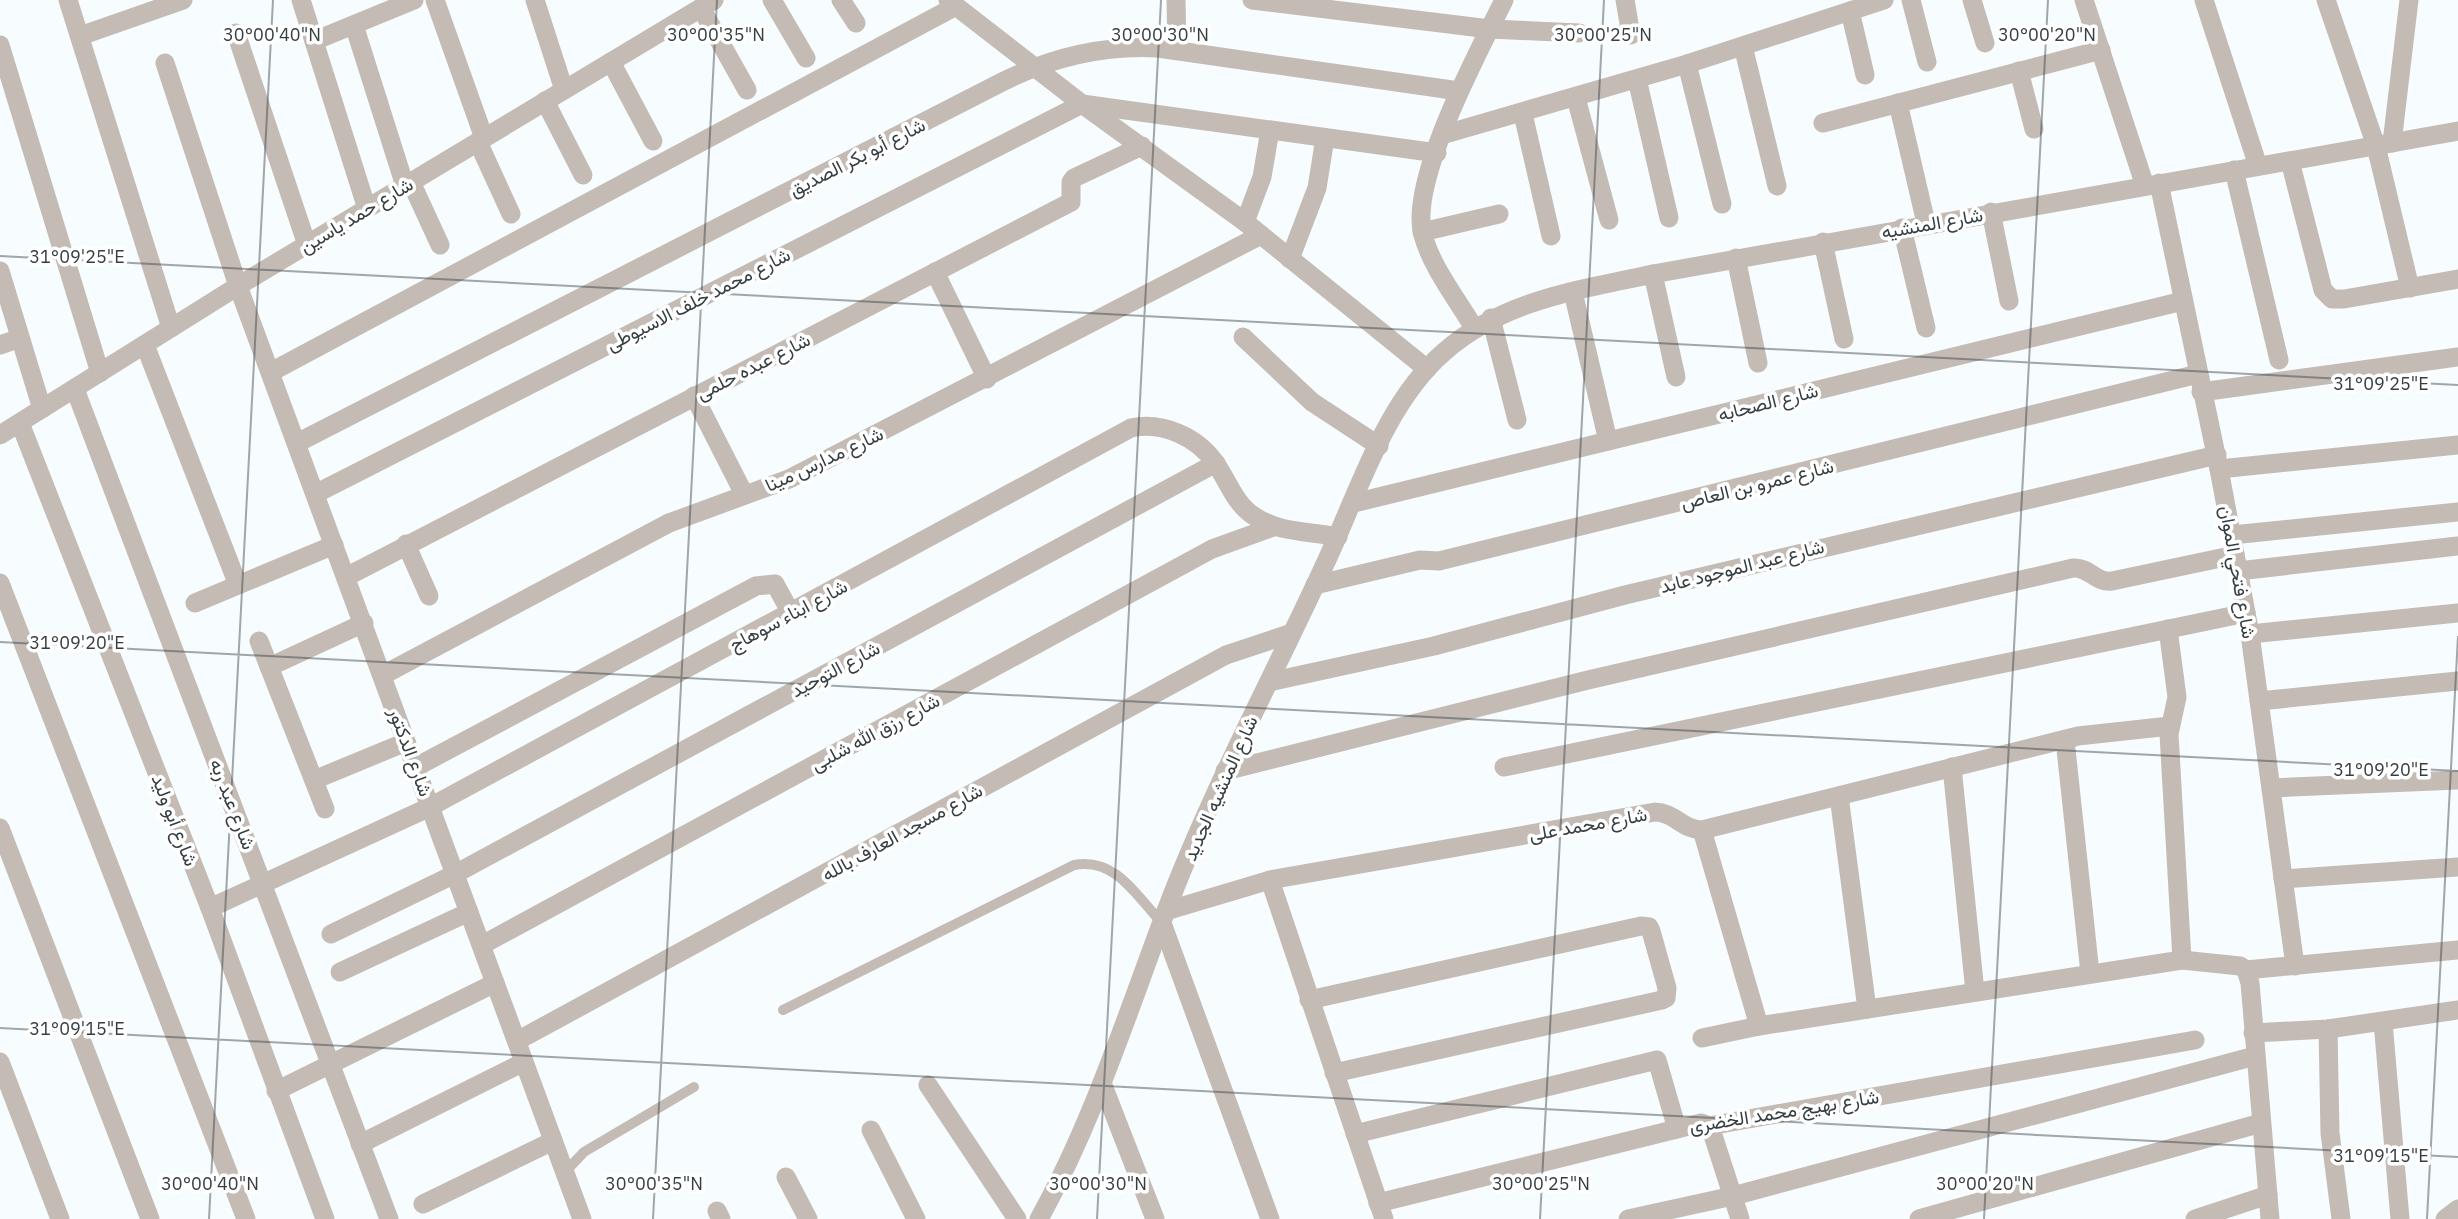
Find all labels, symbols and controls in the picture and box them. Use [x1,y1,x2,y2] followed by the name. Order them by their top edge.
[223,23,321,46] text: 30°00'40"N
[667,23,765,46] text: 30°00'35"N
[1111,23,1209,46] text: 30°00'30"N
[1554,23,1652,46] text: 30°00'25"N
[1998,23,2096,46] text: 30°00'20"N
[785,112,930,203] street label: شارع أبو بكر الصديق
[295,172,418,259] street label: شارع حمد ياسين
[1879,202,1985,245] street label: شارع المنشيه
[602,242,795,357] street label: شارع محمد خلف الاسيوطى
[29,245,125,268] text: 31°09'25"E
[692,327,815,406] street label: شارع عبده حلمى
[2333,372,2429,395] text: 31°09'25"E
[1715,378,1821,427] street label: شارع الصحابه
[761,421,887,498] street label: شارع مدارس مينا
[1678,453,1836,516] street label: شارع عمرو بن العاص
[2211,504,2261,641] street label: شارع فتحي الموان
[1657,534,1827,599] street label: شارع عبد الموجود عابد
[725,574,852,657] street label: شارع ابناء سوهاج
[29,631,125,654] text: 31°09'20"E
[786,635,884,703] street label: شارع التوحيد
[806,688,944,777] street label: شارع رزق الله شلبى
[383,703,438,800] street label: شارع الدكتور
[1177,712,1264,865] street label: شارع المنشيه الجديد
[204,755,261,853] street label: شارع عبد ربه
[2333,758,2429,781] text: 31°09'20"E
[146,771,204,870] street label: شارع أبو وليد
[817,778,987,887] street label: شارع مسجد العارف بالله
[1527,802,1649,847] street label: شارع محمد على
[29,1017,125,1040] text: 31°09'15"E
[1687,1084,1881,1140] street label: شارع بهيج محمد الخضرى
[2333,1144,2429,1167] text: 31°09'15"E
[161,1172,259,1195] text: 30°00'40"N
[605,1172,703,1195] text: 30°00'35"N
[1049,1172,1147,1195] text: 30°00'30"N
[1492,1172,1590,1195] text: 30°00'25"N
[1936,1172,2034,1195] text: 30°00'20"N

